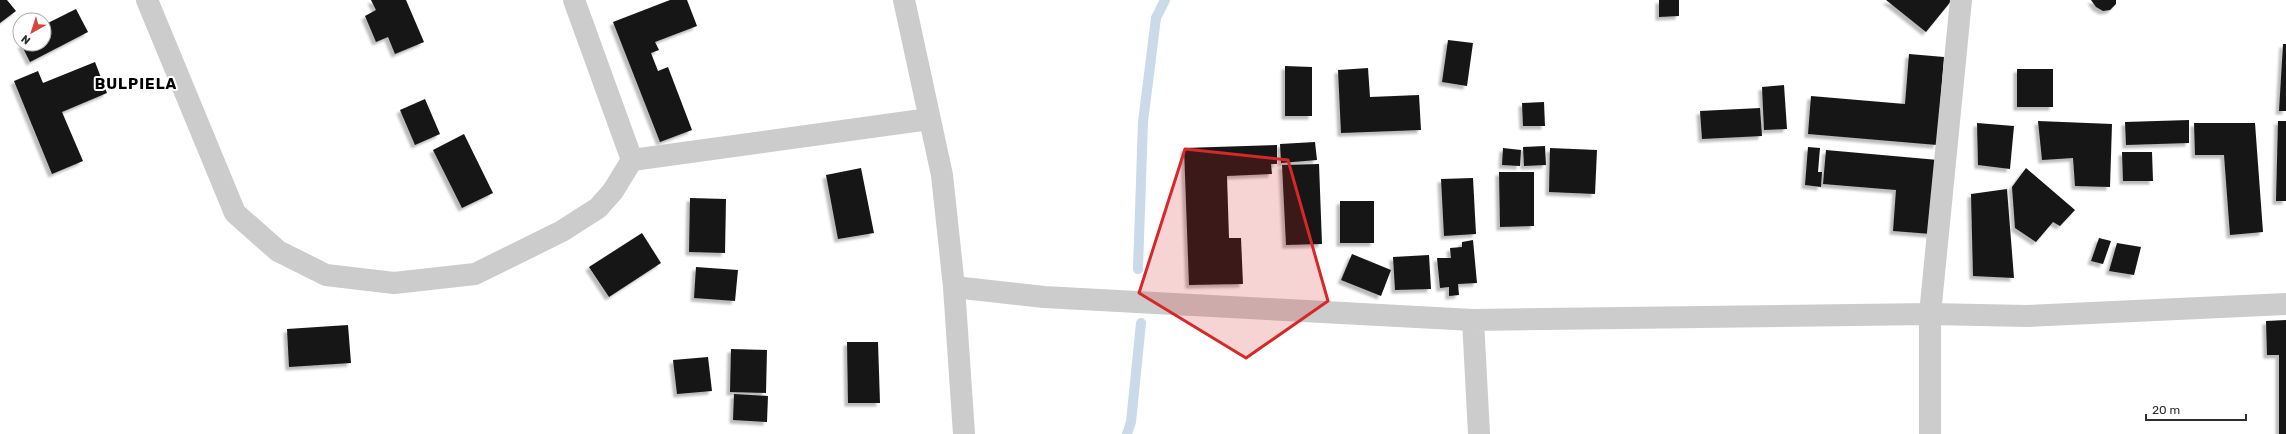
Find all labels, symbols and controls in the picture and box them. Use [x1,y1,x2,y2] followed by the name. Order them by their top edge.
[12,12,52,52] north arrow
[19,32,33,47] text: N
[95,75,177,93] district label: BULPIELA
[2146,396,2246,422] scale bar
[2152,403,2180,417] text: 20 m

